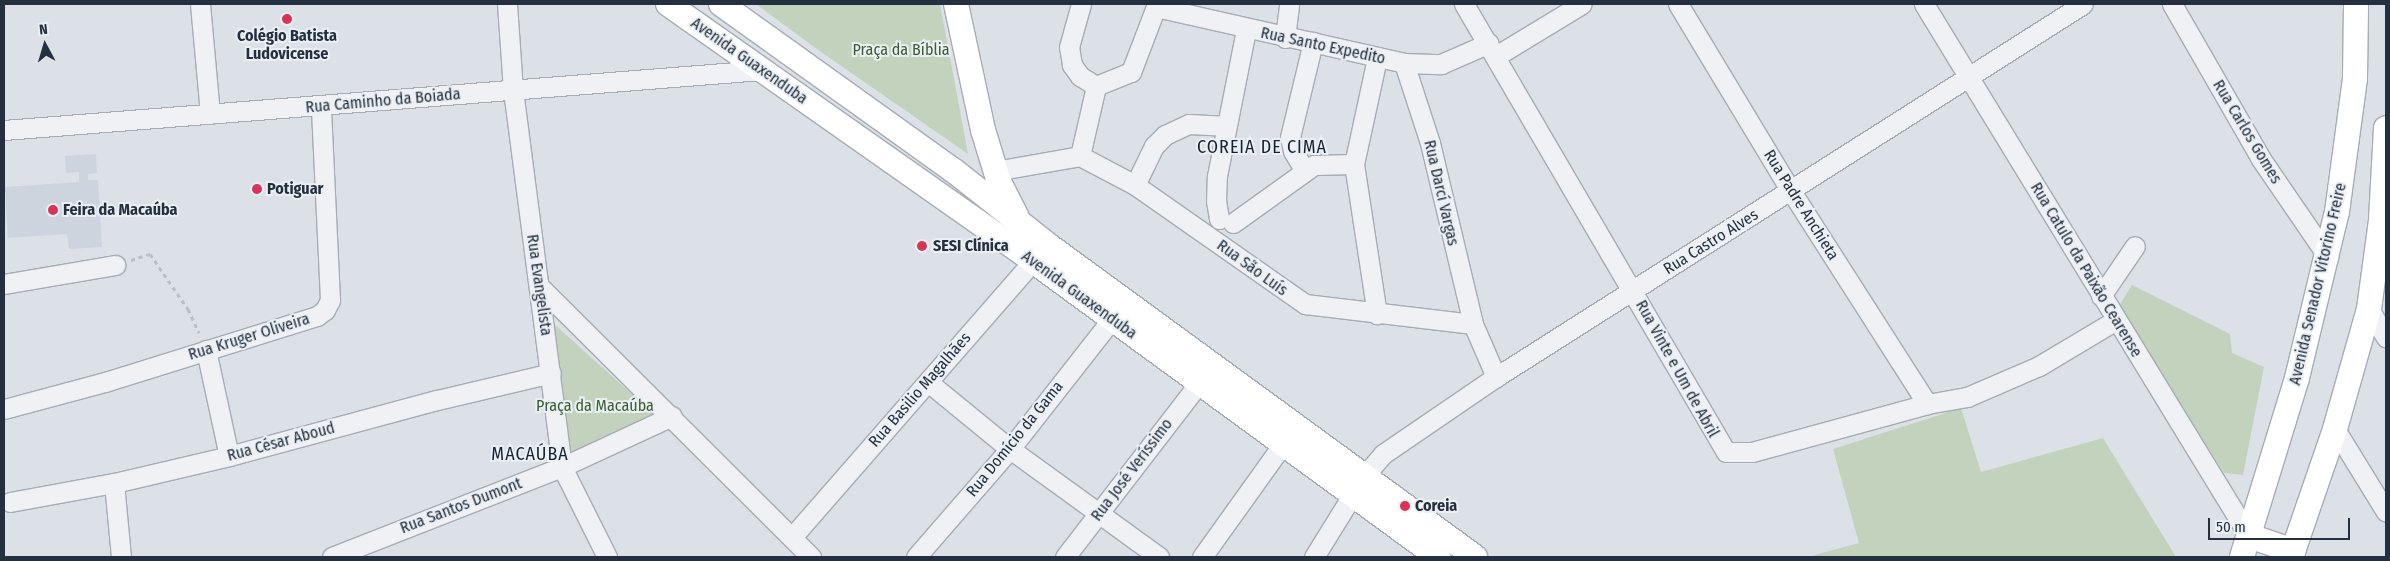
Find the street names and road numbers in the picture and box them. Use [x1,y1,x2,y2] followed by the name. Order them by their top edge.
[687,14,811,108] street label: Avenida Guaxenduba
[1259,23,1387,69] street label: Rua Santo Expedito
[2208,77,2286,187] street label: Rua Carlos Gomes
[305,85,461,117] street label: Rua Caminho da Boiada
[1420,138,1462,248] street label: Rua Darcí Vargas
[1759,146,1843,264] street label: Rua Padre Anchieta
[2026,179,2146,361] street label: Rua Catulo da Paixão Cearense
[2285,181,2351,387] street label: Avenida Senador Vitorino Freire
[1660,205,1762,279] street label: Rua Castro Alves
[522,233,556,337] street label: Rua Evangelista
[1213,236,1291,300] street label: Rua São Luís
[1018,247,1140,343] street label: Avenida Guaxenduba
[1631,297,1723,441] street label: Rua Vinte e Um de Abril
[186,309,312,365] street label: Rua Kruger Oliveira
[865,329,975,451] street label: Rua Basilio Magalhães
[963,377,1067,501] street label: Rua Domício da Gama
[1087,415,1177,525] street label: Rua José Veríssimo
[225,418,337,466] street label: Rua César Aboud
[397,474,525,538] street label: Rua Santos Dumont

